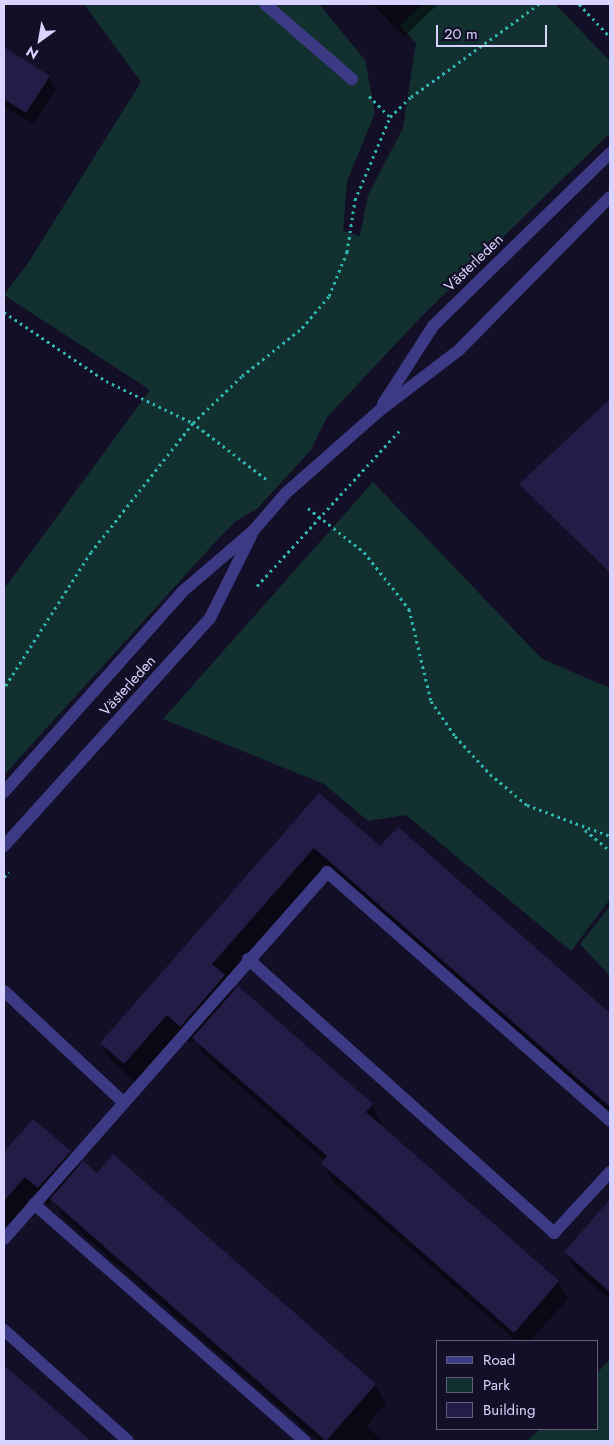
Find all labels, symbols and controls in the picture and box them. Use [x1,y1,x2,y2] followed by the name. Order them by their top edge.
[15,15,65,65] north arrow
[439,15,550,47] scale bar
[444,23,478,45] text: 20 m
[22,41,42,64] text: N
[441,230,507,296] street label: Västerleden
[96,652,160,720] street label: Västerleden
[436,1340,599,1430] legend
[483,1349,515,1371] text: Road
[483,1374,510,1396] text: Park
[483,1399,535,1421] text: Building

